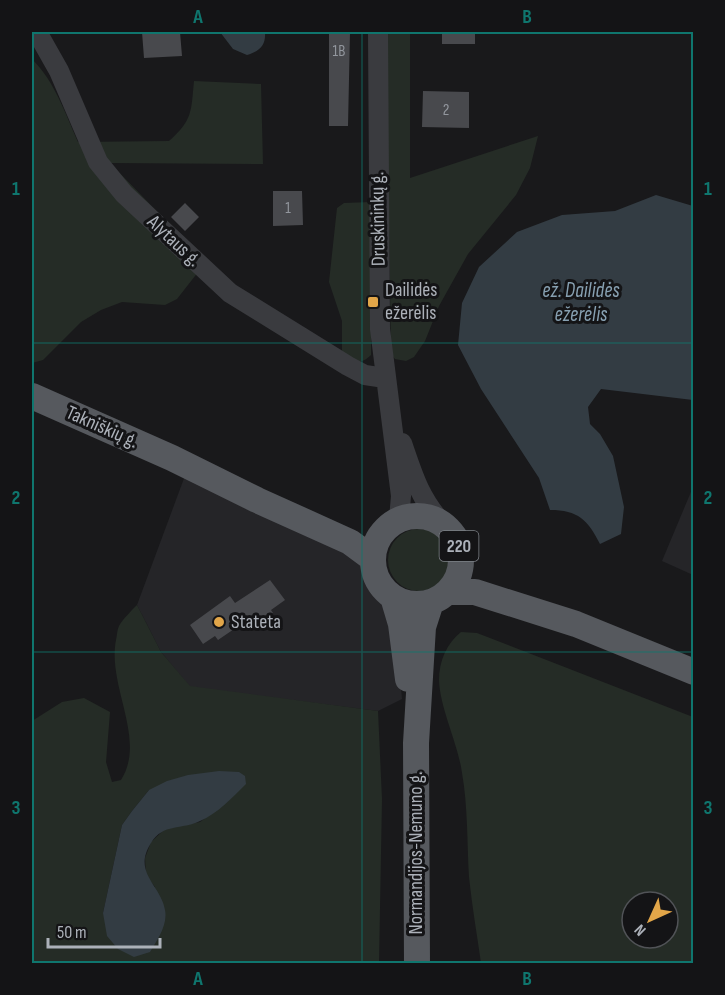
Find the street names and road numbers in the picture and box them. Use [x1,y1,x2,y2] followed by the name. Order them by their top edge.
[365,172,391,266] street label: Druskininkų g.
[141,210,206,272] street label: Alytaus g.
[62,401,142,453] street label: Takniškių g.
[440,531,478,561] road number: 220
[404,771,428,935] street label: Normandijos-Nemuno g.

